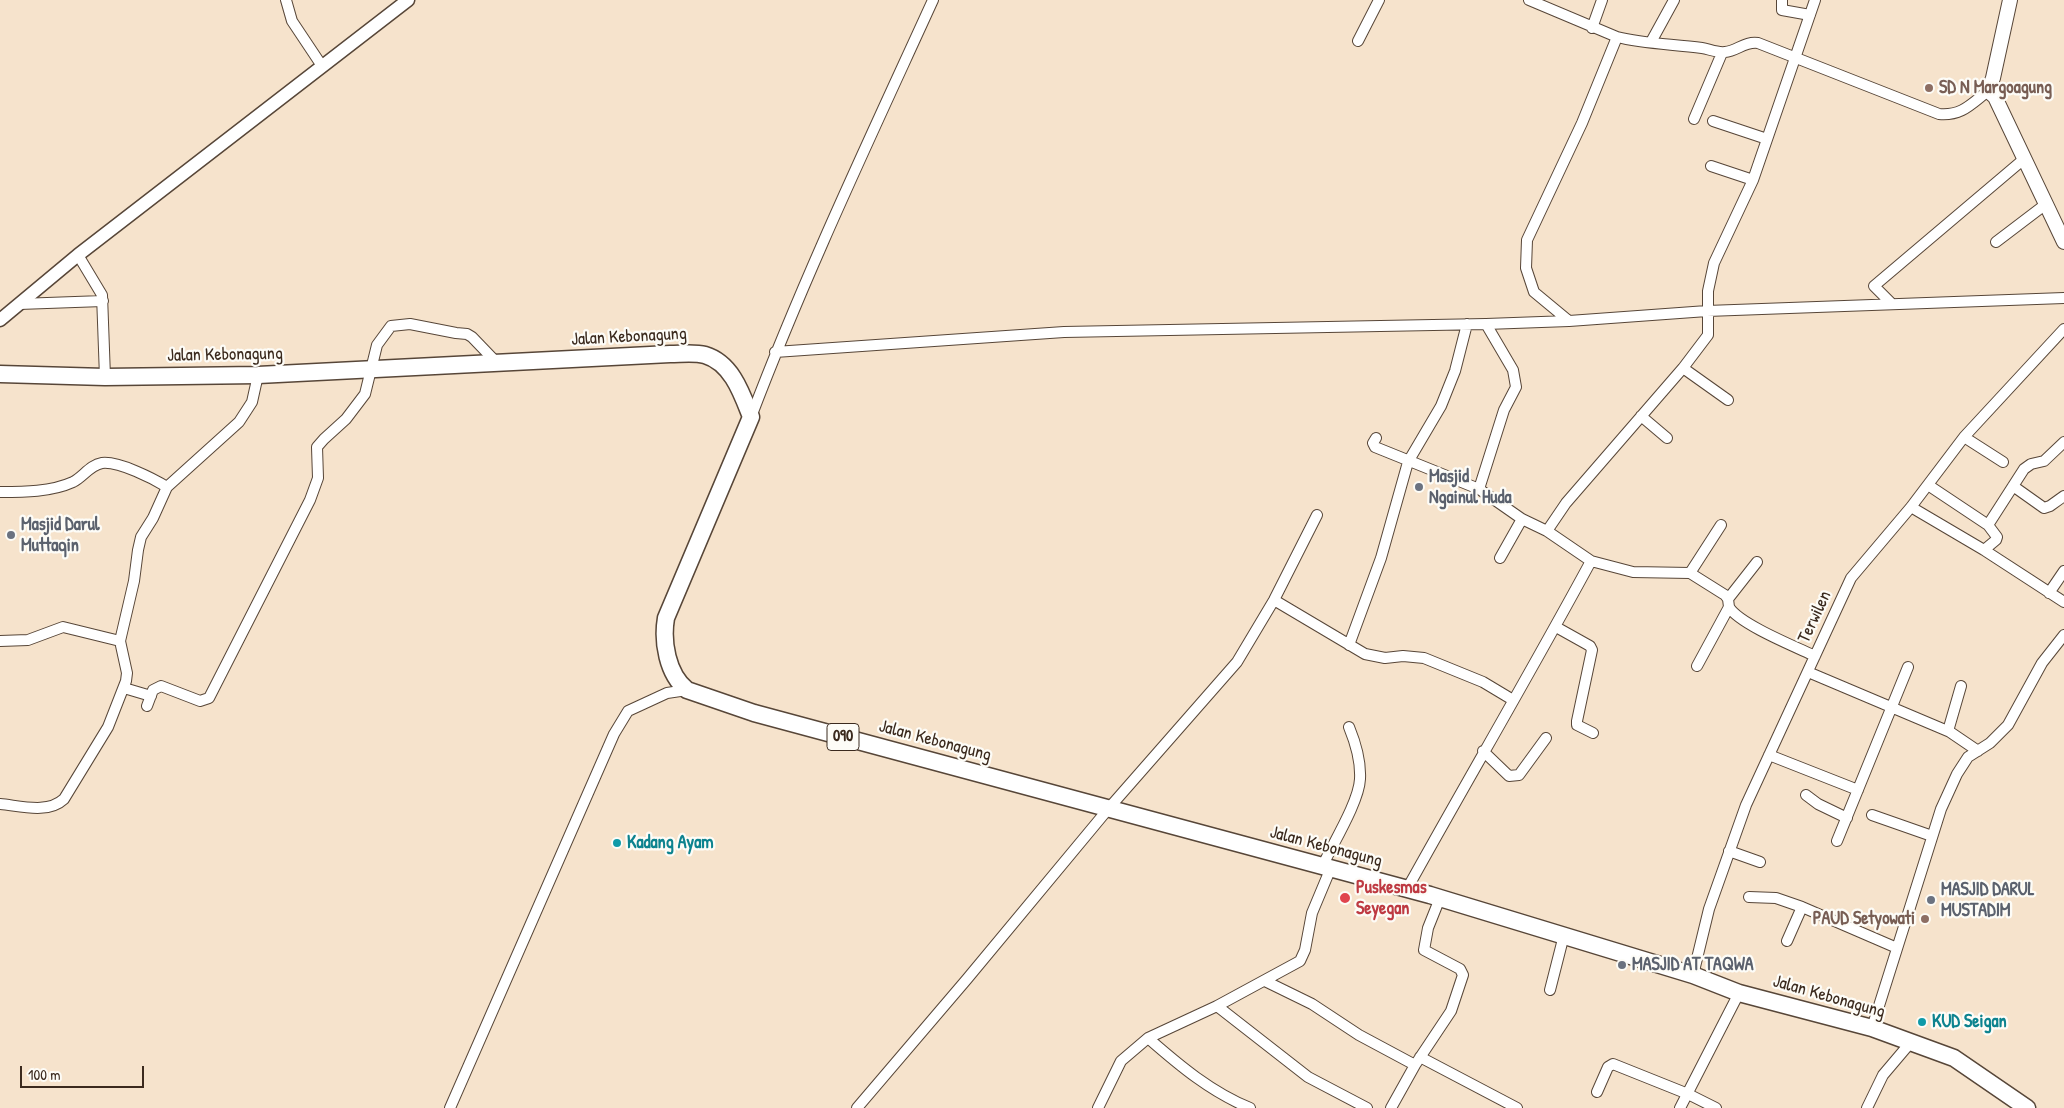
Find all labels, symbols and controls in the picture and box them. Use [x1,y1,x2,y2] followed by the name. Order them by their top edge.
[1939,77,2052,99] place label: SD N Margoagung
[1923,82,1935,94] marker: SD N Margoagung
[571,323,687,351] street label: Jalan Kebonagung
[167,343,283,367] street label: Jalan Kebonagung
[1429,466,1512,508] place label: Masjid Ngainul Huda
[1413,481,1425,493] marker: Masjid Ngainul Huda
[21,514,100,556] place label: Masjid Darul Muttaqin
[5,529,17,541] marker: Masjid Darul Muttaqin
[1794,588,1836,646] street label: Terwilen
[876,716,994,766] street label: Jalan Kebonagung
[827,724,859,750] road number: 090
[1267,822,1385,872] street label: Jalan Kebonagung
[627,832,714,854] place label: Kadang Ayam
[611,837,623,849] marker: Kadang Ayam
[1356,877,1427,920] place label: Puskesmas Seyegan
[1941,879,2034,922] place label: MASJID DARUL MUSTADIM
[1338,891,1352,905] marker: Puskesmas Seyegan
[1925,894,1937,906] marker: MASJID DARUL MUSTADIM
[1813,908,1915,930] place label: PAUD Setyowati
[1919,913,1931,925] marker: PAUD Setyowati
[1632,954,1754,976] place label: MASJID AT TAQWA
[1616,959,1628,971] marker: MASJID AT TAQWA
[1770,971,1888,1023] street label: Jalan Kebonagung
[1932,1011,2007,1033] place label: KUD Seigan
[1916,1016,1928,1028] marker: KUD Seigan
[22,1056,146,1088] scale bar
[28,1064,61,1085] text: 100 m

